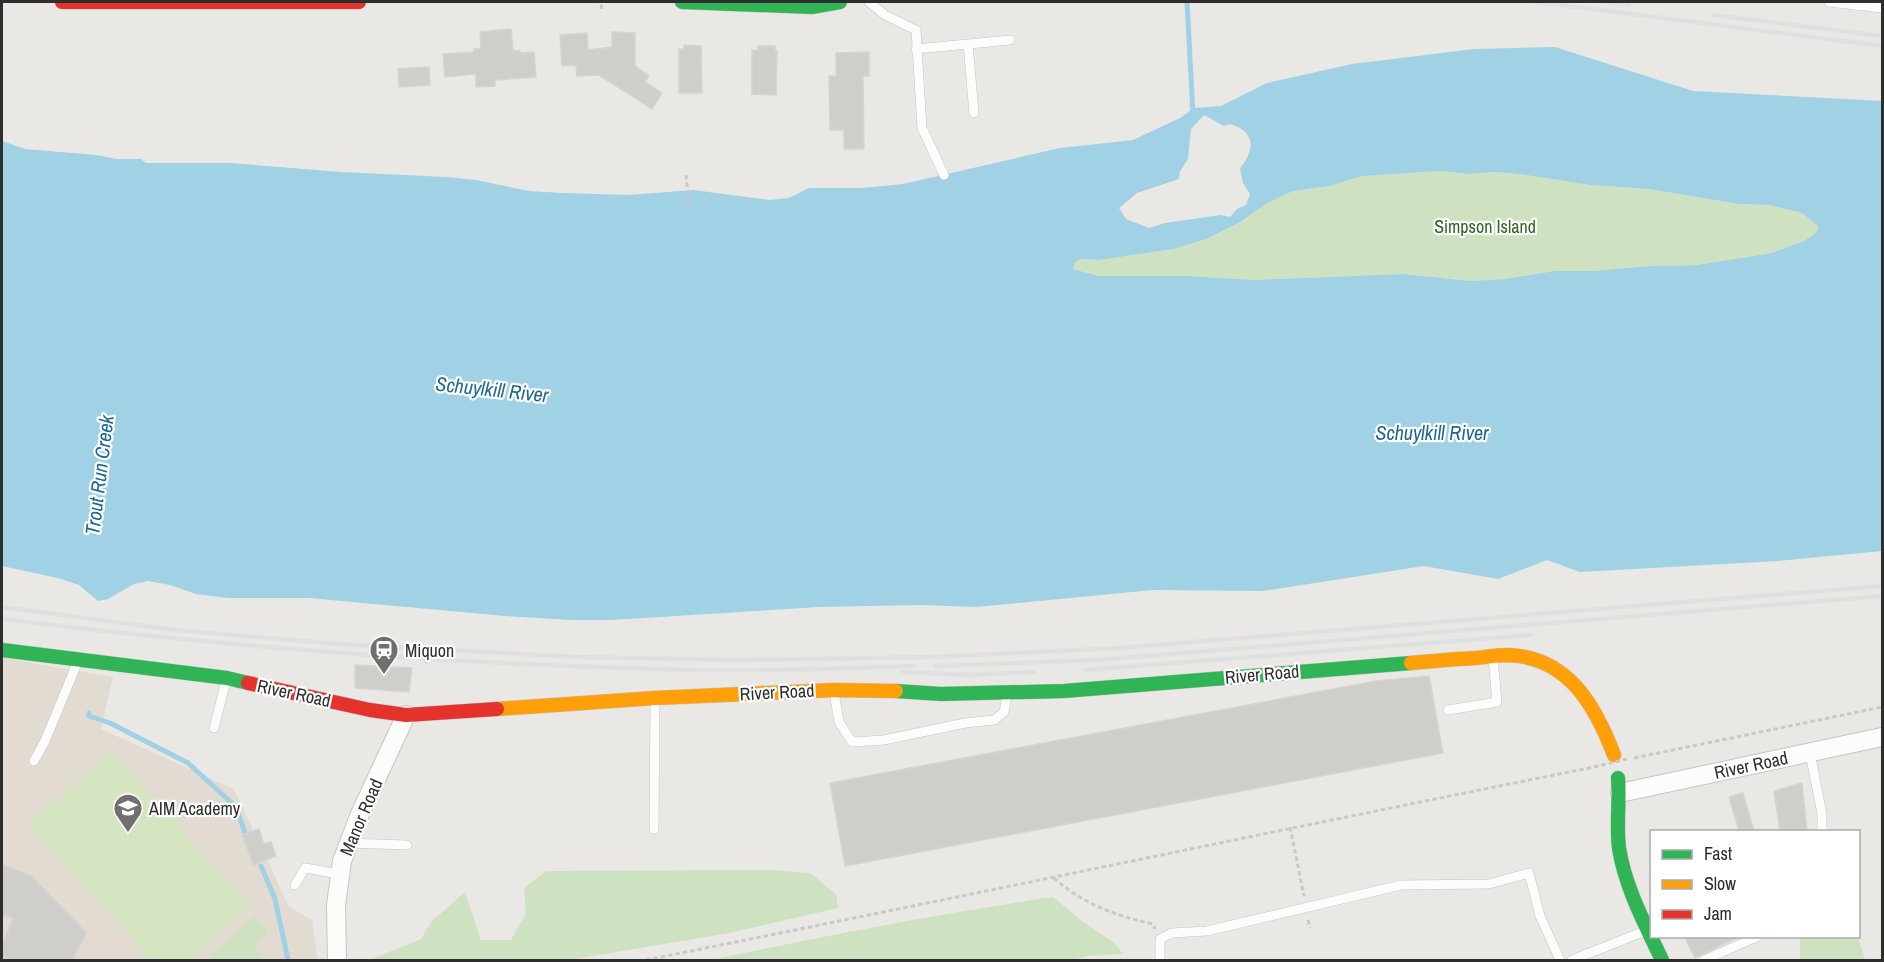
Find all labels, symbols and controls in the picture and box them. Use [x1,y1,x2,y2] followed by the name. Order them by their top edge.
[1434,214,1536,239] park label: Simpson Island
[434,370,550,408] water label: Schuylkill River
[78,413,120,536] water label: Trout Run Creek
[1376,419,1489,446] water label: Schuylkill River
[368,634,400,676] station icon: Miquon
[405,638,454,663] place label: Miquon
[1224,658,1300,690] street label: River Road
[255,673,333,713] street label: River Road
[739,678,815,706] street label: River Road
[1712,745,1790,785] street label: River Road
[334,775,388,859] street label: Manor Road
[112,792,144,834] school or university icon: AIM Academy
[148,796,241,821] place label: AIM Academy
[1650,830,1860,938] legend
[1704,841,1732,866] text: Fast
[1704,871,1736,896] text: Slow
[1704,901,1732,926] text: Jam

